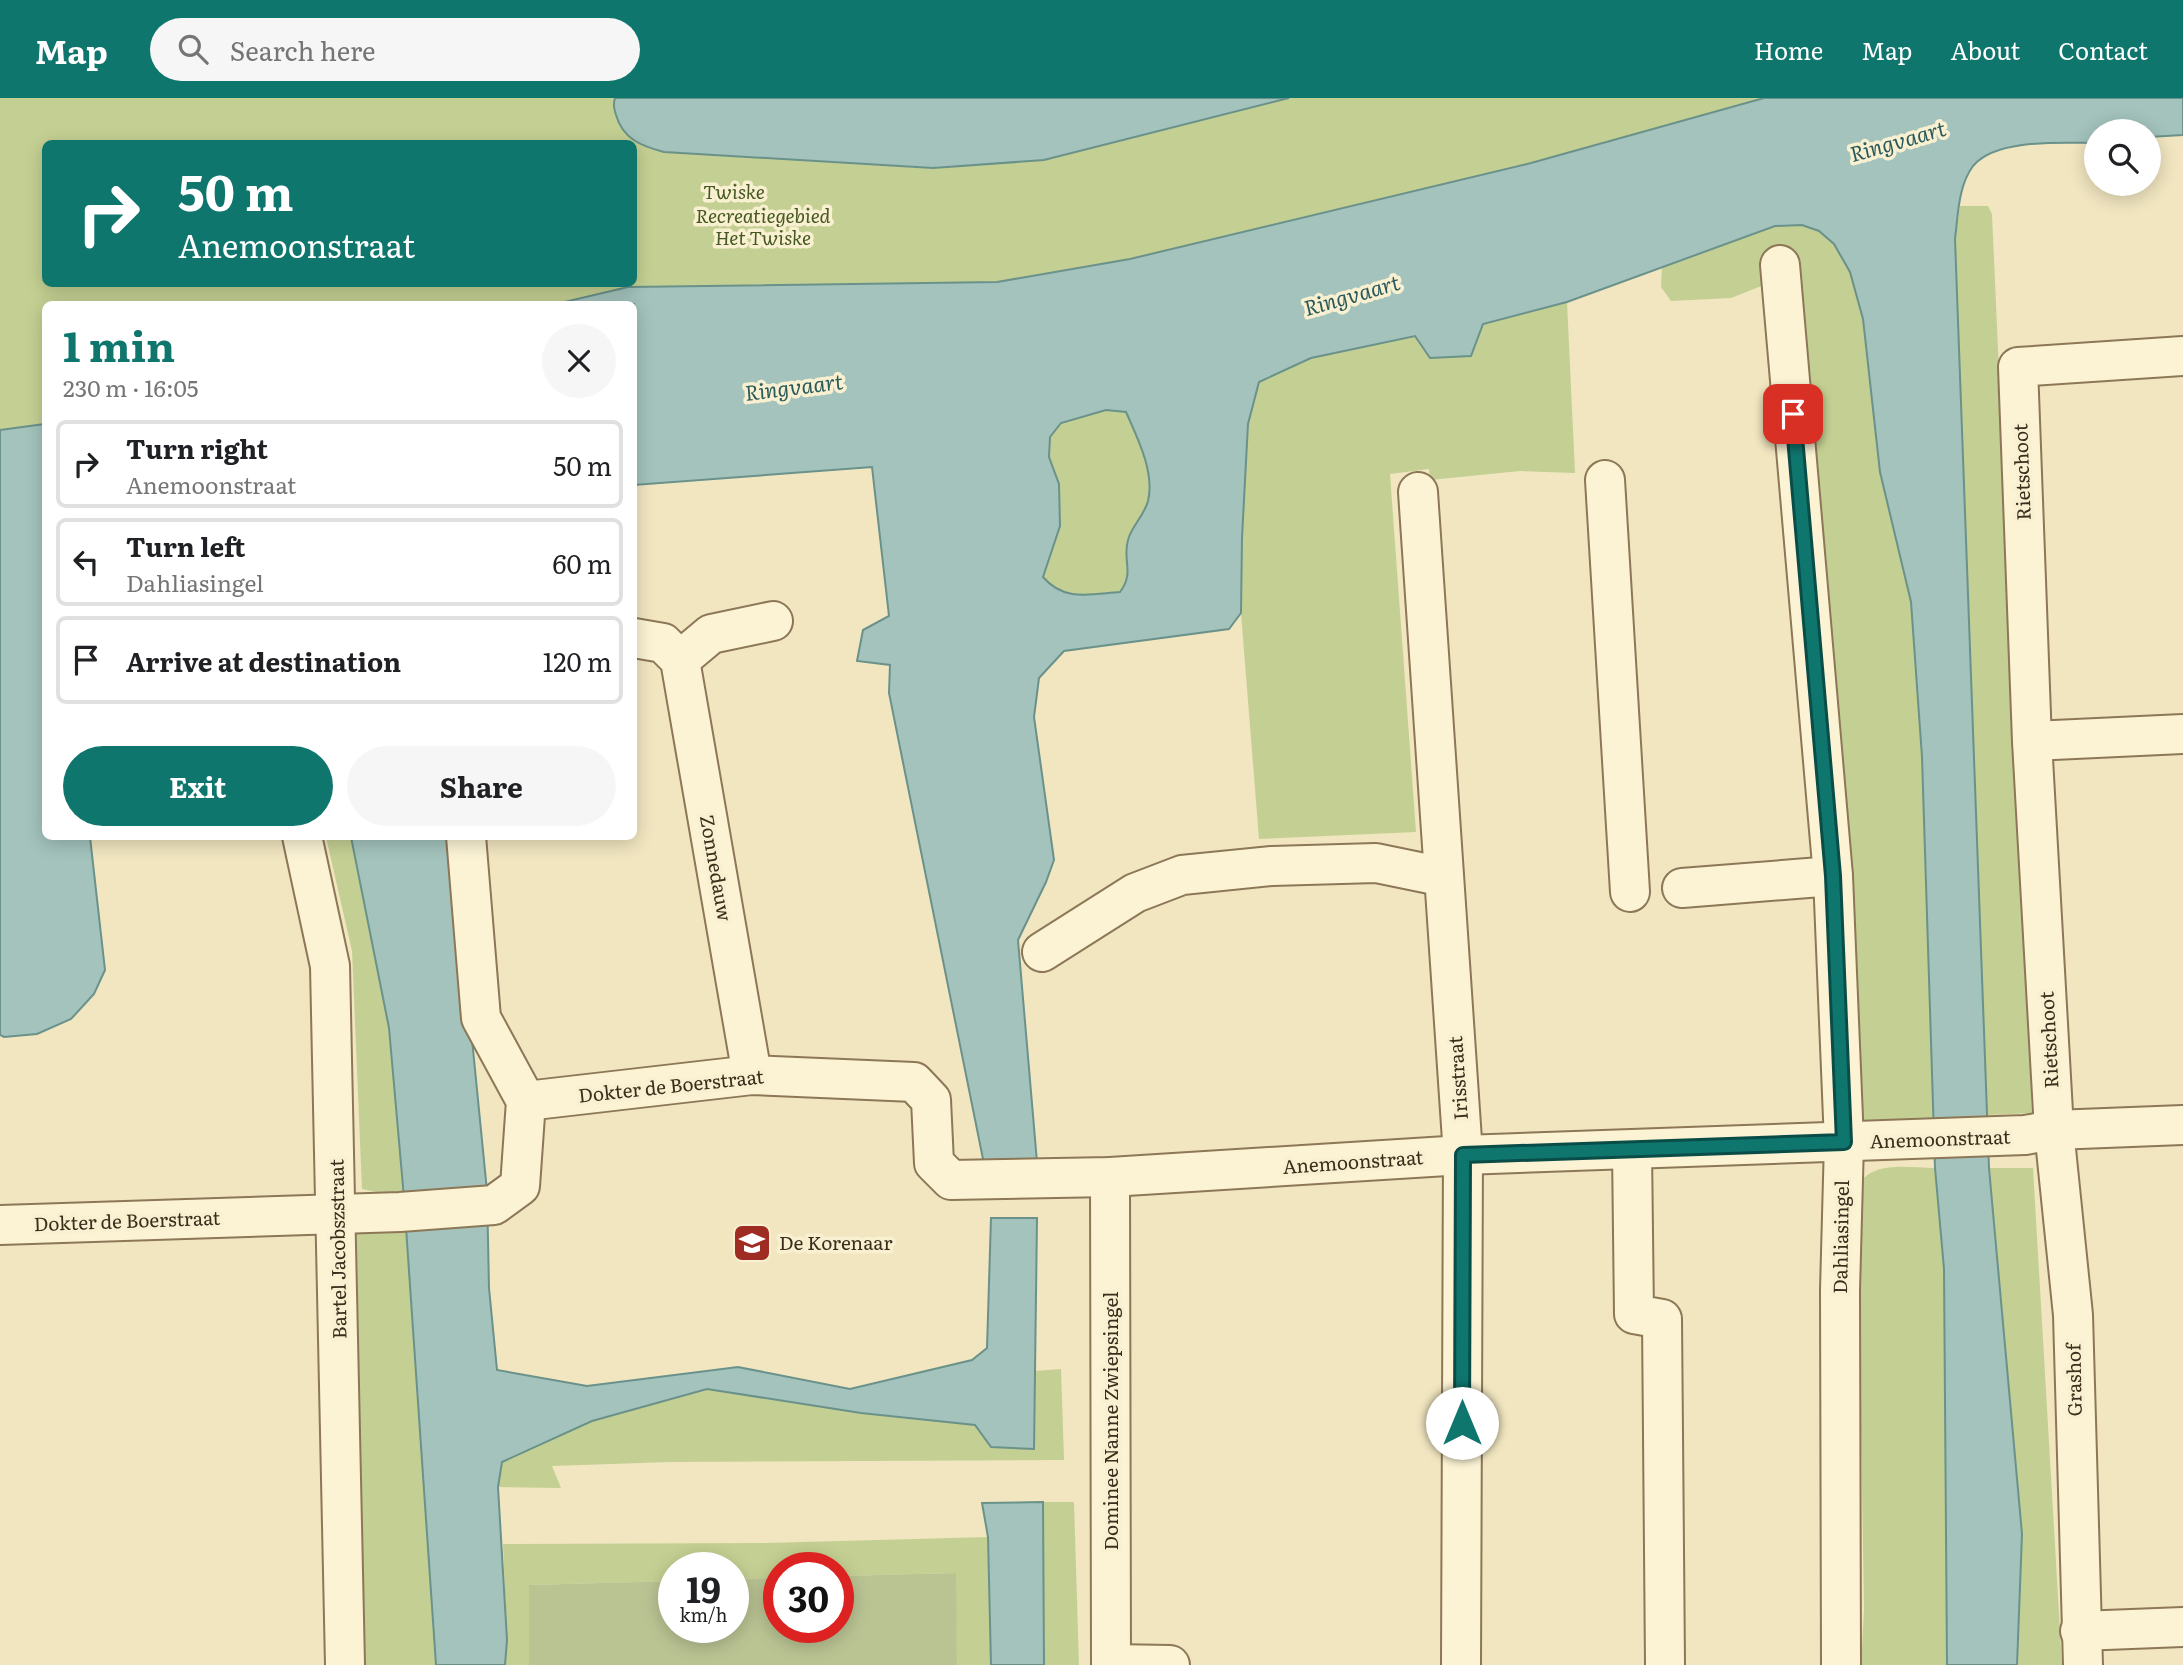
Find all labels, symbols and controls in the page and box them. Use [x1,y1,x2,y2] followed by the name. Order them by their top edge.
[150,18,640,81] search box
[35,25,108,74] text: Map
[174,30,212,68] icon: search
[230,30,376,69] text: Search here
[1754,32,1823,67] text: Home
[1861,32,1912,67] text: Map
[1950,32,2020,67] text: About
[2058,32,2148,67] text: Contact
[1846,111,1950,168] water label: Ringvaart
[2084,119,2161,196] map controls
[2084,119,2161,196] button: search
[178,153,294,226] text: 50 m
[63,168,154,259] icon: right
[703,177,765,205] park label: Twiske
[696,201,831,251] park label: Recreatiegebied Het Twiske
[178,220,415,268] text: Anemoonstraat
[1300,265,1404,322] water label: Ringvaart
[63,313,175,375] text: 1 min
[542,324,616,398] button: close
[743,364,845,407] water label: Ringvaart
[63,370,199,404] text: 230 m · 16:05
[1763,384,1823,444] pin
[1774,395,1812,433] icon: arrive
[2005,423,2037,521] street label: Rietschoot
[126,428,268,467] text: Turn right
[67,445,105,483] icon: right
[553,445,612,484] text: 50 m
[126,467,296,501] text: Anemoonstraat
[126,526,245,565] text: Turn left
[67,543,105,581] icon: left
[553,543,612,582] text: 60 m
[126,565,264,599] text: Dahliasingel
[67,641,105,679] icon: arrive
[126,641,401,680] text: Arrive at destination
[543,641,612,680] text: 120 m
[63,746,333,826] button: Exit
[347,746,616,826] button: Share
[694,812,740,924] street label: Zonnedauw
[2031,991,2065,1089] street label: Rietschoot
[1440,1035,1474,1121] street label: Irisstraat
[577,1061,765,1109] street label: Dokter de Boerstraat
[1869,1122,2011,1154] street label: Anemoonstraat
[1282,1142,1424,1180] street label: Anemoonstraat
[321,1158,353,1339] street label: Bartel Jacobszstraat
[1825,1180,1855,1294] street label: Dahliasingel
[33,1203,221,1237] street label: Dokter de Boerstraat
[731,1222,773,1264] school or university icon: De Korenaar
[779,1228,892,1256] place label: De Korenaar
[1096,1292,1124,1550] street label: Dominee Nanne Zwiepsingel
[2058,1342,2088,1417] street label: Grashof
[1425,1386,1499,1460] position arrow
[763,1552,854,1643] speed limit sign: 30
[686,1562,721,1614] text: 19
[680,1601,727,1628] text: km/h

